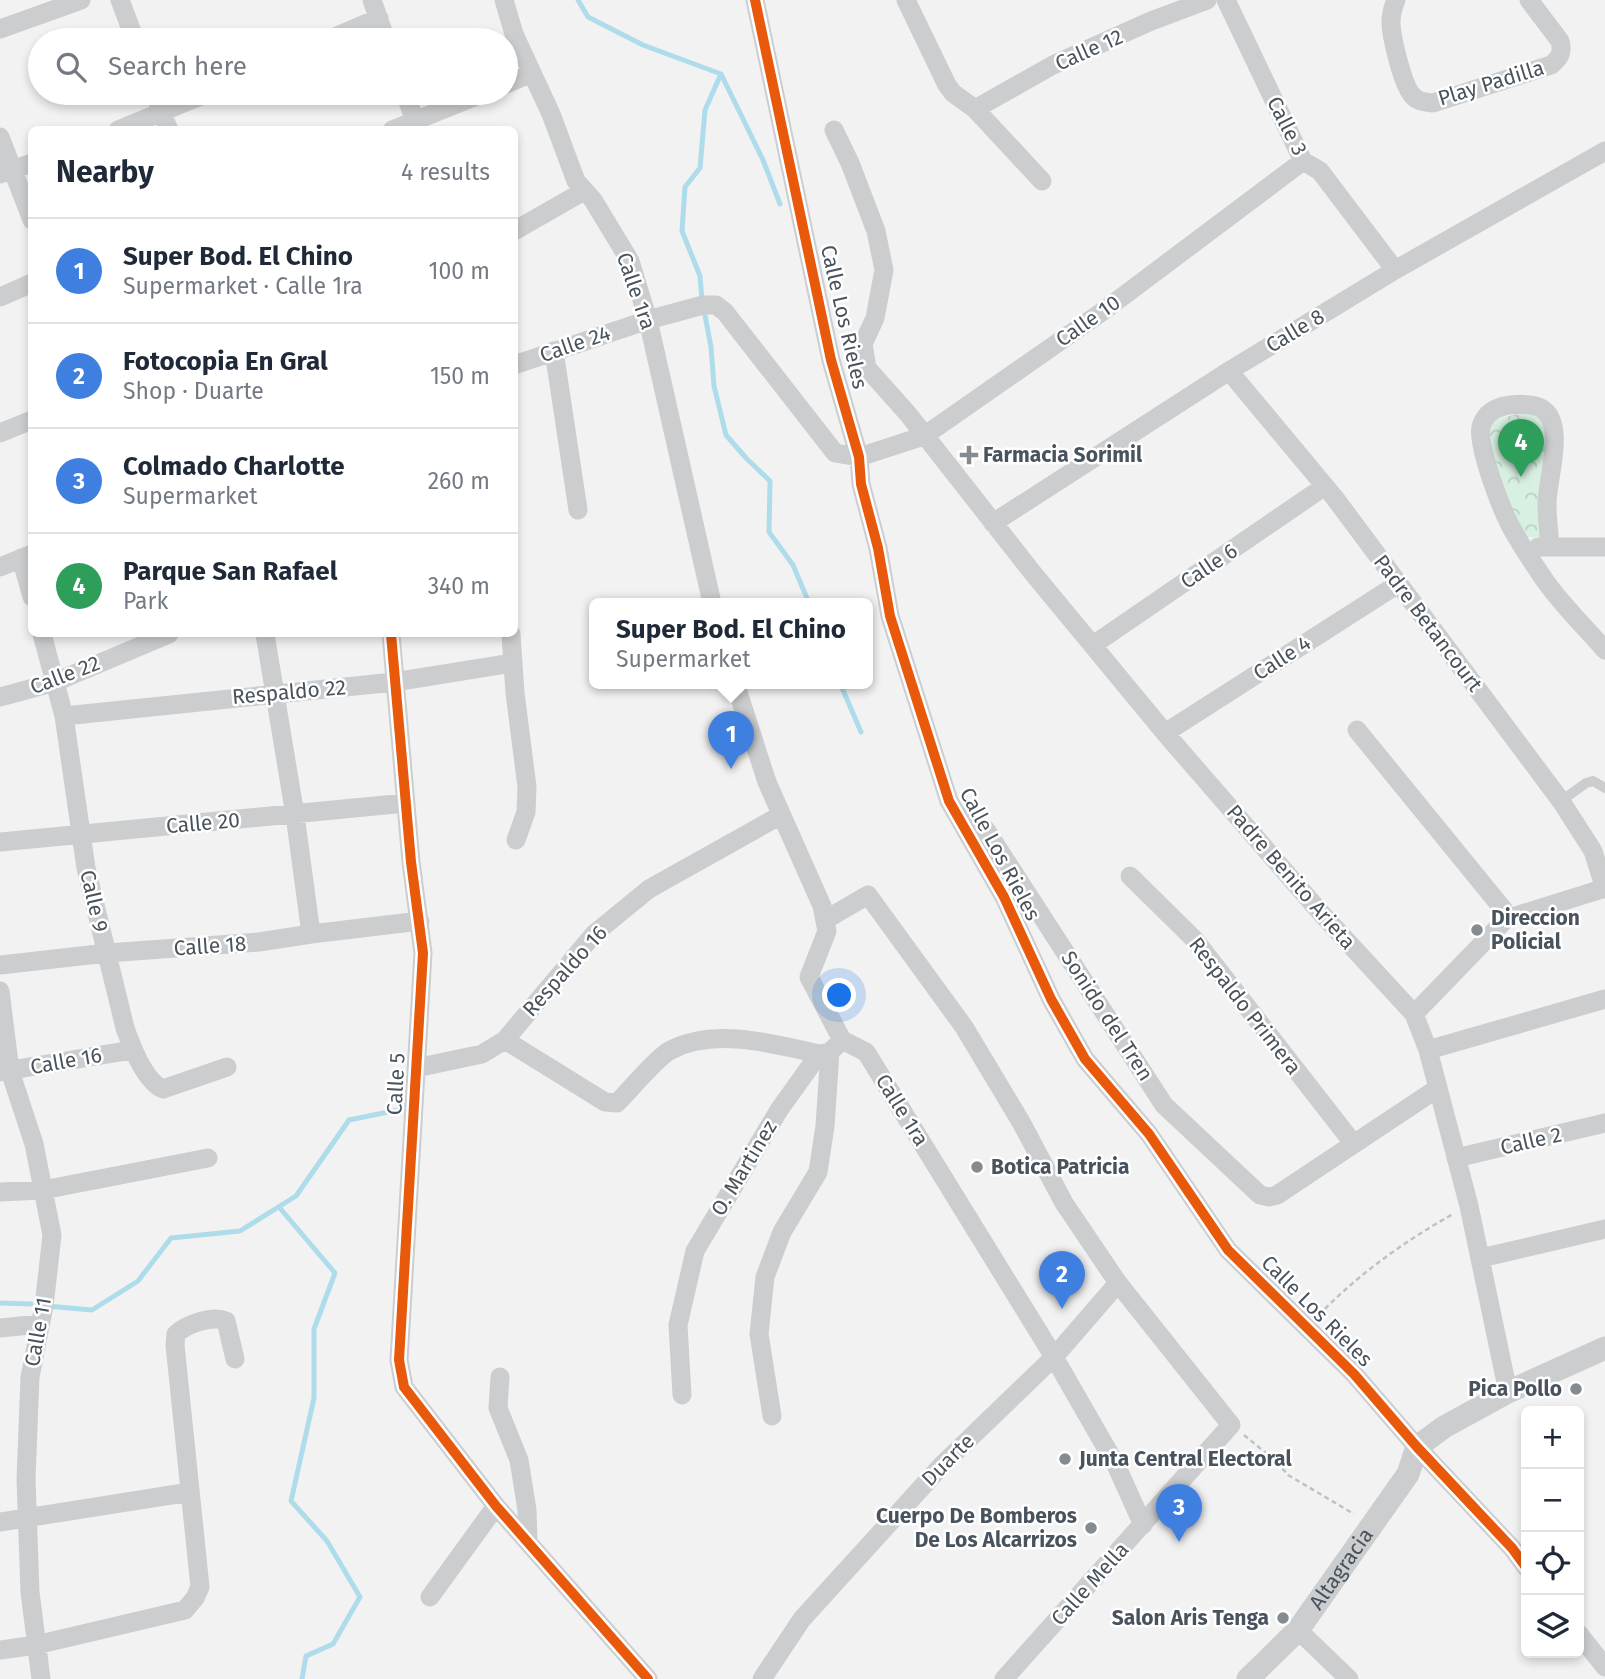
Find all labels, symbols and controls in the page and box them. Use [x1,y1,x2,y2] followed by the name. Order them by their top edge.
[1051,24,1127,76] street label: Calle 12
[28,28,518,105] search box
[52,48,90,86] icon: search
[108,51,247,82] text: Search here
[1435,55,1547,111] street label: Play Padilla
[1261,92,1313,160] street label: Calle 3
[56,154,154,190] text: Nearby
[401,158,490,186] text: 4 results
[123,241,353,272] text: Super Bod. El Chino
[815,242,873,392] street label: Calle Los Rieles
[611,249,661,333] street label: Calle 1ra
[74,257,84,285] text: 1
[429,257,490,285] text: 100 m
[123,272,363,300] text: Supermarket · Calle 1ra
[1051,289,1125,353] street label: Calle 10
[1261,303,1329,359] street label: Calle 8
[536,320,614,368] street label: Calle 24
[123,346,328,377] text: Fotocopia En Gral
[73,362,85,390] text: 2
[430,362,490,390] text: 150 m
[123,377,264,405] text: Shop · Duarte
[1498,419,1544,477] pin: 4
[983,442,1143,468] place label: Farmacia Sorimil
[961,447,977,463] marker: Farmacia Sorimil
[123,451,345,482] text: Colmado Charlotte
[73,467,85,495] text: 3
[428,467,490,495] text: 260 m
[123,482,258,510] text: Supermarket
[1176,538,1242,594] street label: Calle 6
[1368,549,1488,697] street label: Padre Betancourt
[123,556,337,587] text: Parque San Rafael
[73,572,86,600] text: 4
[428,572,490,600] text: 340 m
[123,587,168,615] text: Park
[589,598,873,689] popup
[616,614,846,645] text: Super Bod. El Chino
[1248,630,1316,686] street label: Calle 4
[616,645,751,673] text: Supermarket
[26,650,104,700] street label: Calle 22
[231,674,347,710] street label: Respaldo 22
[708,711,754,769] pin: 1
[954,783,1046,925] street label: Calle Los Rieles
[1221,799,1361,955] street label: Padre Benito Arieta
[165,807,241,839] street label: Calle 20
[74,867,114,935] street label: Calle 9
[1491,905,1580,955] place label: Direccion Policial
[517,920,613,1022] street label: Respaldo 16
[1469,922,1485,938] marker: Direccion Policial
[173,930,247,962] street label: Calle 18
[1183,932,1307,1080] street label: Respaldo Primera
[1055,946,1159,1086] street label: Sonido del Tren
[822,978,856,1012] your location
[28,1042,104,1080] street label: Calle 16
[381,1052,411,1116] street label: Calle 5
[870,1069,934,1151] street label: Calle 1ra
[705,1115,783,1221] street label: O. Martinez
[1498,1121,1564,1161] street label: Calle 2
[991,1154,1130,1180] place label: Botica Patricia
[969,1159,985,1175] marker: Botica Patricia
[1256,1250,1378,1372] street label: Calle Los Rieles
[1039,1251,1085,1309] pin: 2
[19,1295,57,1369] street label: Calle 11
[1468,1376,1562,1402] place label: Pica Pollo
[1568,1381,1584,1397] marker: Pica Pollo
[1521,1406,1584,1658] map controls
[1521,1406,1584,1469] button: +
[916,1428,980,1492] street label: Duarte
[1078,1446,1292,1472] place label: Junta Central Electoral
[1057,1451,1073,1467] marker: Junta Central Electoral
[1521,1469,1584,1532] button: −
[1156,1484,1202,1542] pin: 3
[876,1503,1077,1553] place label: Cuerpo De Bomberos De Los Alcarrizos
[1083,1520,1099,1536] marker: Cuerpo De Bomberos De Los Alcarrizos
[1304,1523,1379,1615] street label: Altagracia
[1521,1532,1584,1595] button: locate
[1046,1537,1134,1631] street label: Calle Mella
[1521,1595,1584,1658] button: layers
[1112,1605,1269,1631] place label: Salon Aris Tenga
[1275,1610,1291,1626] marker: Salon Aris Tenga

